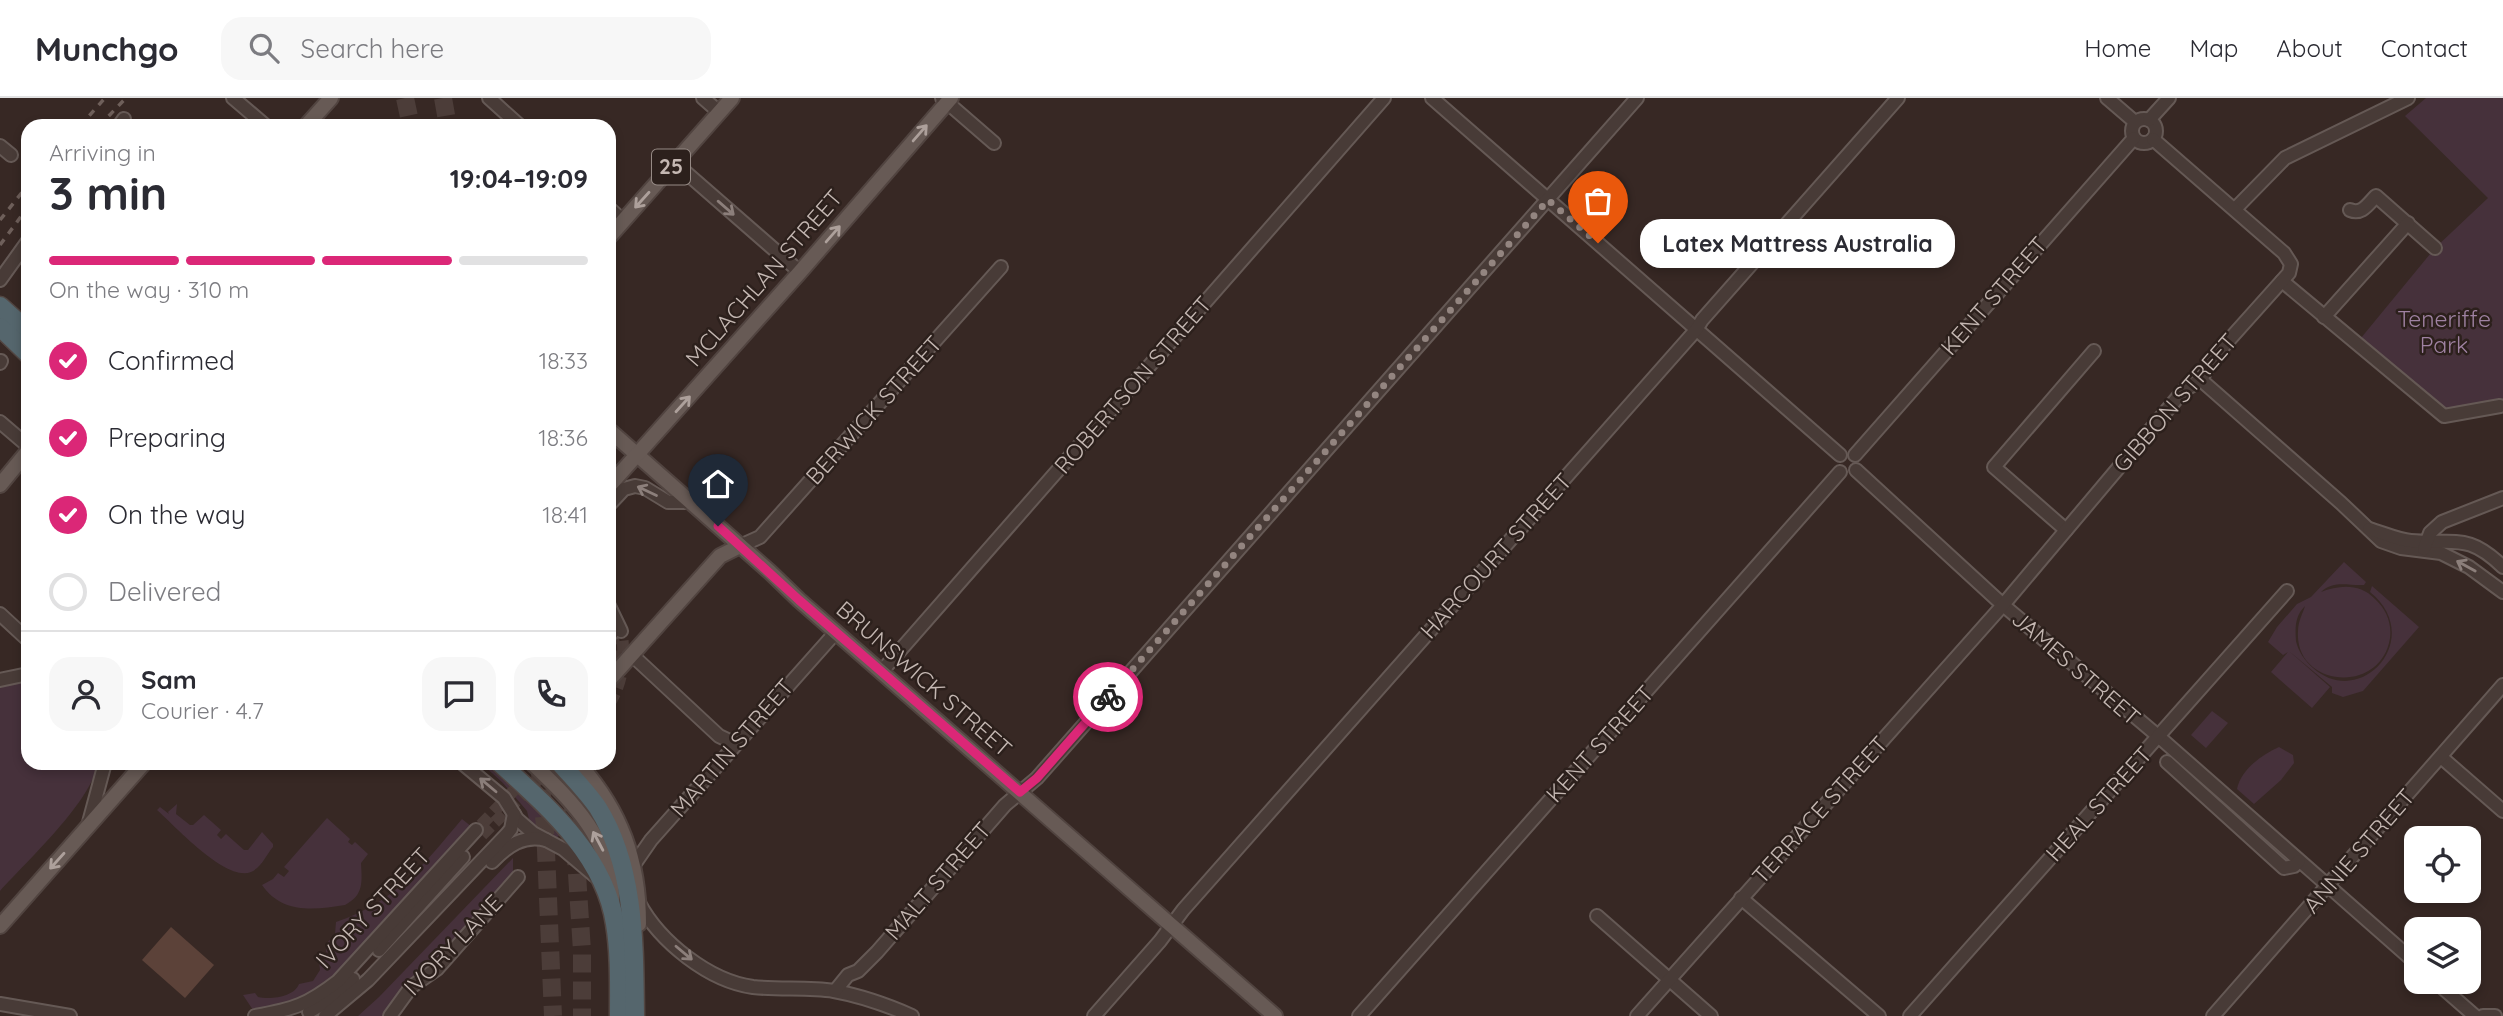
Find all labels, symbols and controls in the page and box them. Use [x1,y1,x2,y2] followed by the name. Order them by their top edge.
[221,17,711,80] search box
[35,28,179,69] text: Munchgo
[245,29,283,67] icon: search
[301,32,444,65] text: Search here
[2084,33,2151,63] text: Home
[2189,33,2238,63] text: Map
[2276,33,2343,63] text: About
[2381,33,2468,63] text: Contact
[912,124,928,142] one-way arrow
[49,138,156,167] text: Arriving in
[652,150,690,184] road number: 25
[450,162,588,195] text: 19:04–19:09
[49,164,167,222] text: 3 min
[1568,171,1628,243] pin
[1579,182,1617,220] icon: bag
[679,183,848,372] street label: MCLACHLAN STREET
[633,191,650,208] one-way arrow
[717,200,735,216] one-way arrow
[1640,218,1955,268] callout: Latex Mattress Australia
[825,226,842,243] one-way arrow
[1662,229,1933,258] text: Latex Mattress Australia
[1934,230,2053,361] street label: KENT STREET
[49,275,249,304] text: On the way · 310 m
[1048,290,1218,479] street label: ROBERTSON STREET
[2397,304,2491,359] park label: Teneriffe Park
[2106,327,2243,478] street label: GIBBON STREET
[799,329,948,490] street label: BERWICK STREET
[49,342,87,380] icon: check
[108,344,235,377] text: Confirmed
[539,346,588,375] text: 18:33
[675,396,691,414] one-way arrow
[49,419,87,457] icon: check
[108,421,226,454] text: Preparing
[538,423,588,452] text: 18:36
[688,454,748,526] pin
[699,465,737,503] icon: home
[1414,467,1578,645] street label: HARCOURT STREET
[637,484,658,497] one-way arrow
[49,496,87,534] icon: check
[108,498,246,531] text: On the way
[542,500,588,529] text: 18:41
[2456,559,2477,572] one-way arrow
[108,575,221,608] text: Delivered
[831,594,1018,763] street label: BRUNSWICK STREET
[2006,604,2147,732] street label: JAMES STREET
[49,657,123,731] button: person
[422,657,496,731] button: chat
[514,657,588,731] button: phone
[1073,662,1143,732] courier
[141,663,197,696] text: Sam
[664,672,800,823] street label: MARTIN STREET
[1089,678,1127,716] icon: bike
[1539,679,1660,808] street label: KENT STREET
[141,696,264,725] text: Courier · 4.7
[1746,730,1894,890] street label: TERRACE STREET
[2039,740,2158,867] street label: HEAL STREET
[479,777,497,792] one-way arrow
[2297,782,2421,919] street label: ANNIE STREET
[878,816,997,946] street label: MALT STREET
[2404,826,2481,994] map controls
[2404,826,2481,903] button: locate
[590,831,604,852] one-way arrow
[309,841,436,974] street label: IVORY STREET
[49,852,65,870] one-way arrow
[397,888,508,1001] street label: IVORY LANE
[2404,917,2481,994] button: layers
[675,945,693,961] one-way arrow

